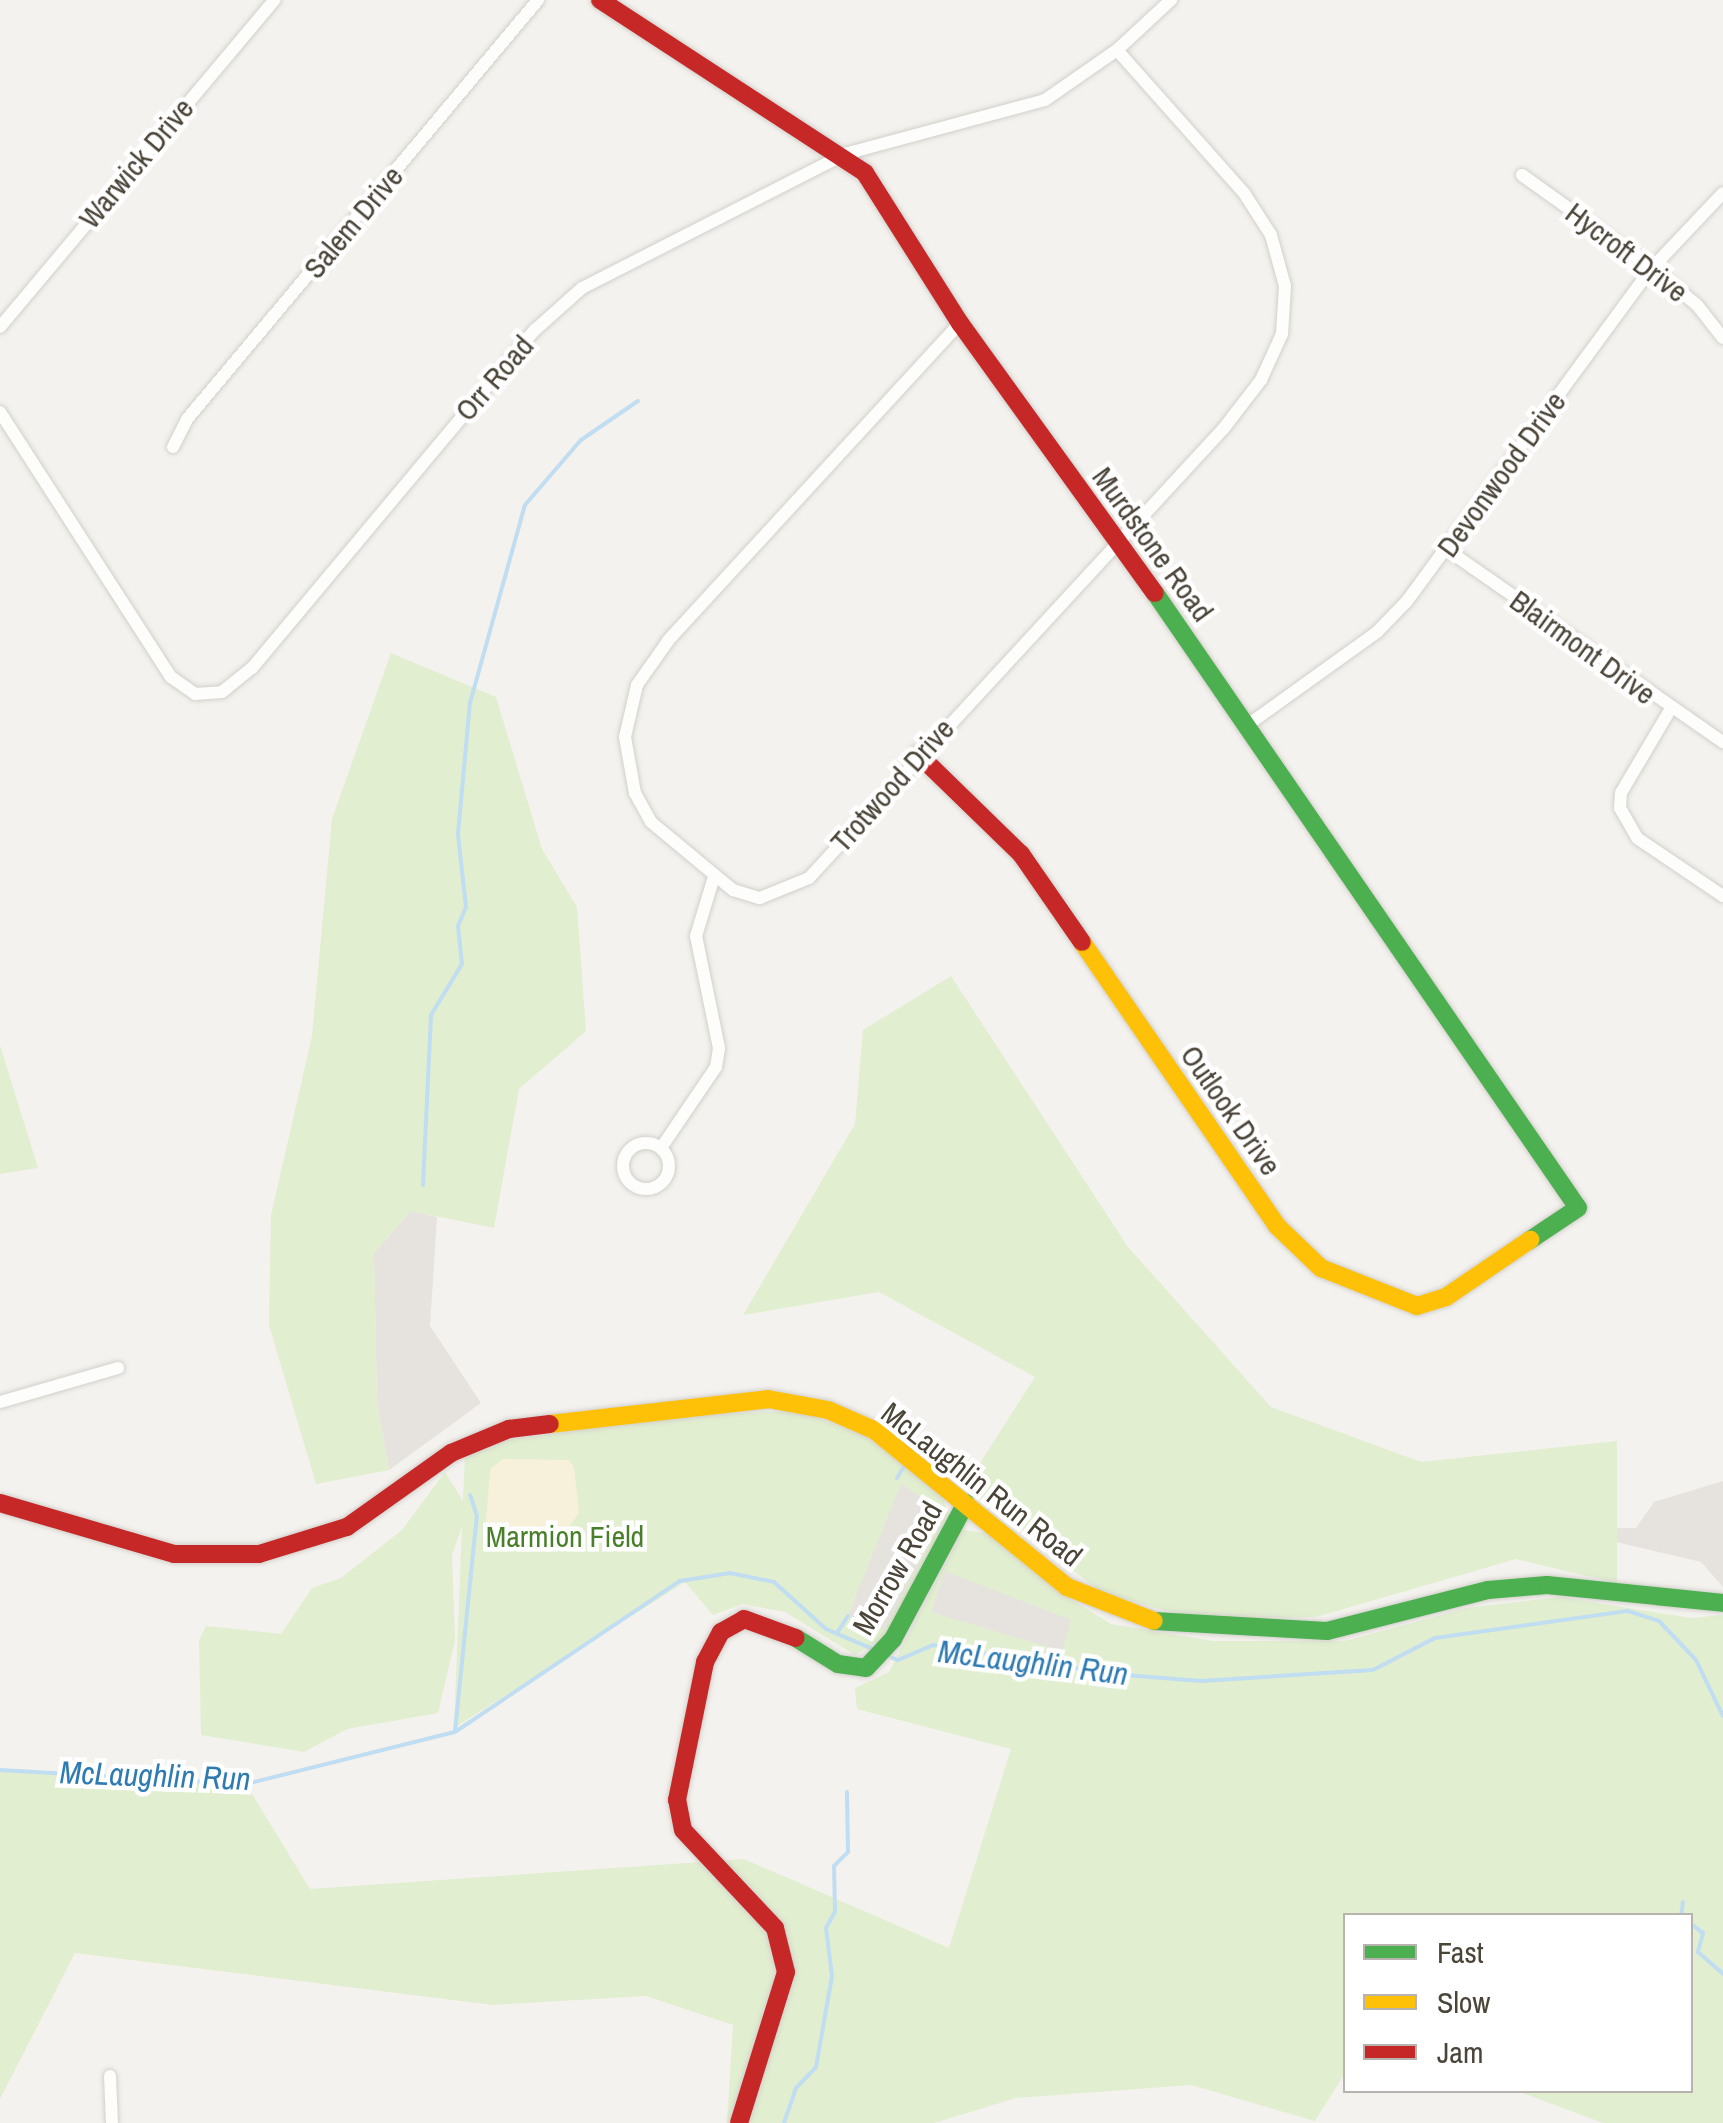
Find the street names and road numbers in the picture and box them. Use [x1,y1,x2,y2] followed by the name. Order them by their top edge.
[71,91,201,235] street label: Warwick Drive
[296,159,410,285] street label: Salem Drive
[1559,194,1695,310] street label: Hycroft Drive
[447,328,541,428] street label: Orr Road
[1429,384,1573,564] street label: Devonwood Drive
[1085,460,1221,628] street label: Murdstone Road
[1503,582,1663,712] street label: Blairmont Drive
[823,711,961,859] street label: Trotwood Drive
[1173,1038,1289,1182] street label: Outlook Drive
[874,1394,1090,1574] street label: McLaughlin Run Road
[845,1495,949,1641] street label: Morrow Road

